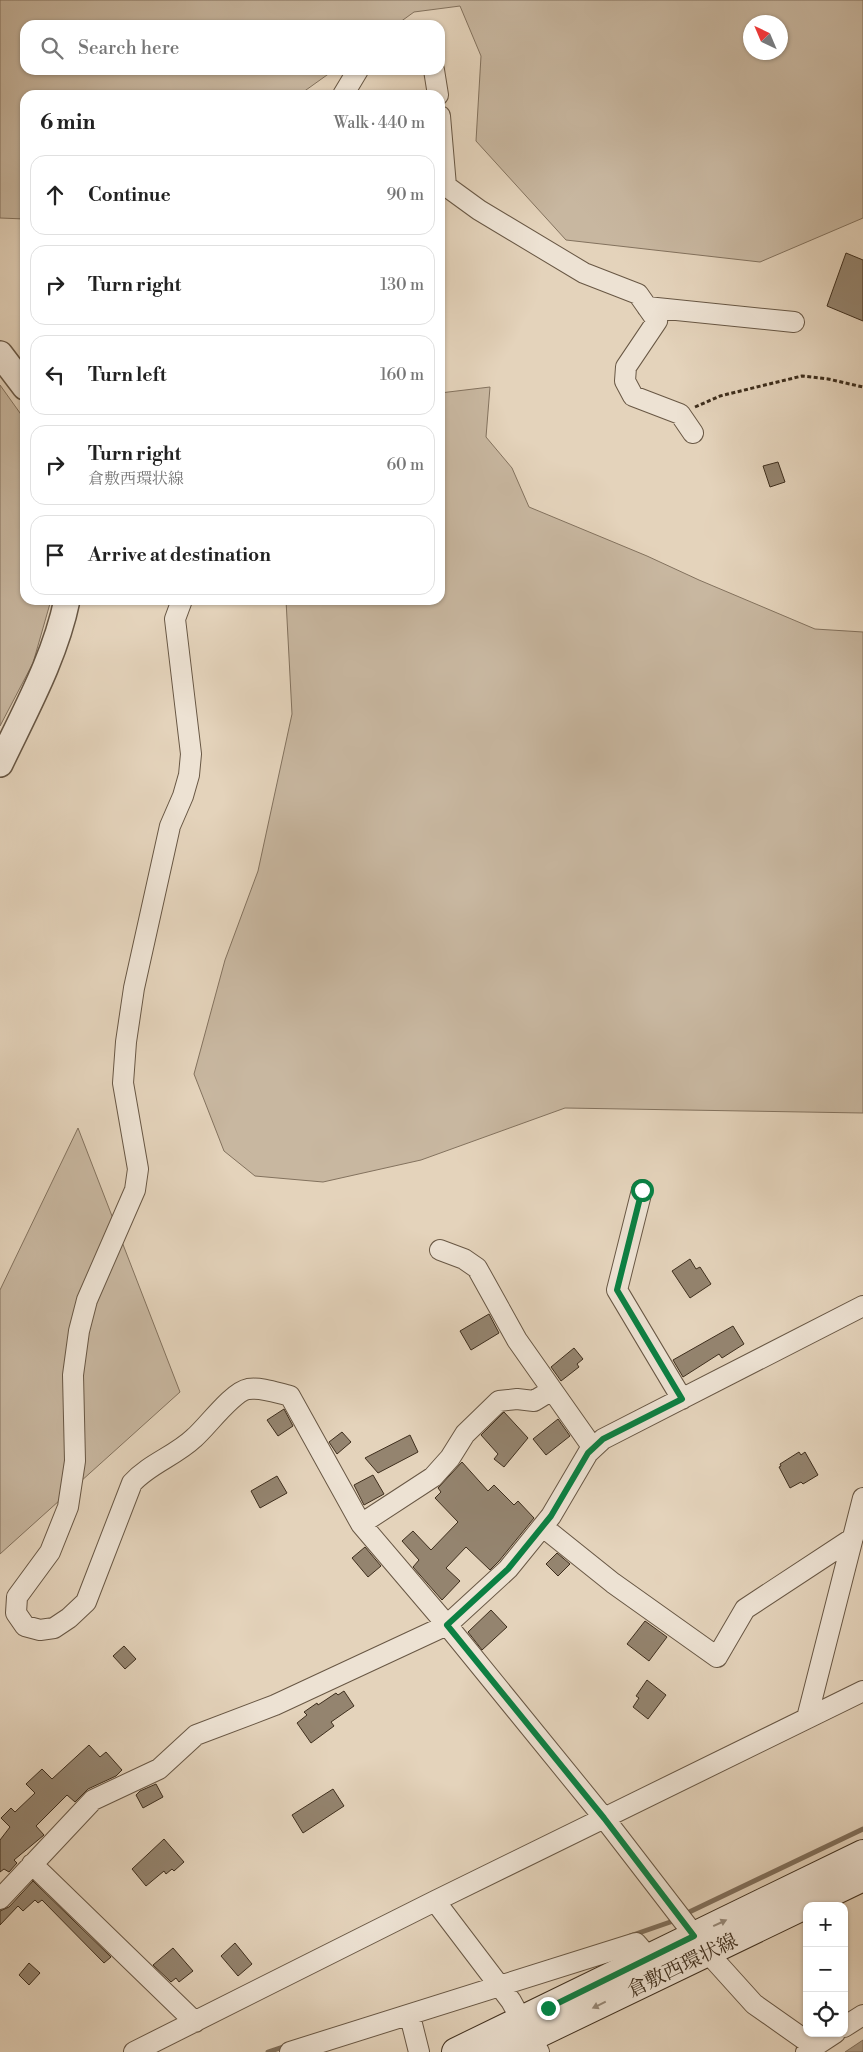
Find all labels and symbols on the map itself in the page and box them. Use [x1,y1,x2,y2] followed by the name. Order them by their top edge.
[743,15,788,60] north arrow
[631,1179,654,1202] route start
[712,1919,727,1927] one-way arrow
[623,1929,742,2004] street label: 倉敷西環状線
[537,1997,560,2020] route end
[592,2001,606,2009] one-way arrow

